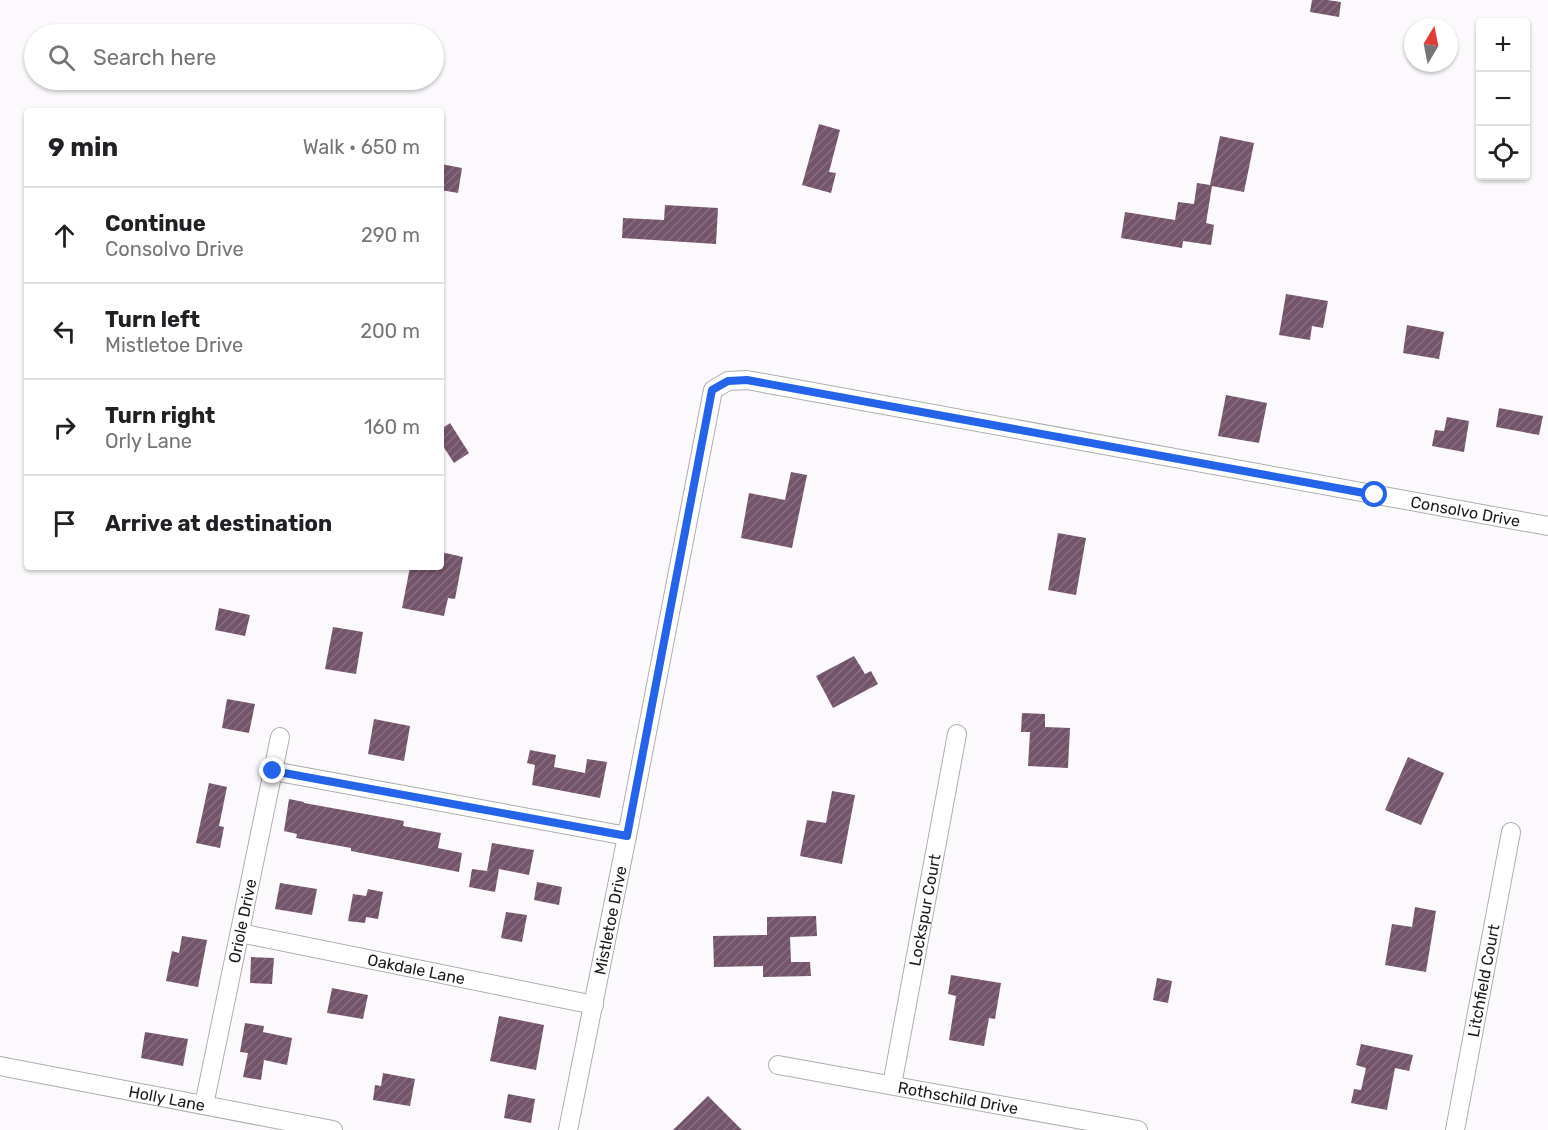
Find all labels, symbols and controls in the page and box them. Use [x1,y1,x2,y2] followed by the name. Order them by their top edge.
[1404,18,1458,72] north arrow
[1476,18,1530,180] map controls
[1476,18,1530,72] button: +
[24,24,444,90] search box
[45,41,78,74] icon: search
[93,44,216,71] text: Search here
[1476,72,1530,126] button: −
[1476,126,1530,180] button: locate
[48,132,118,163] text: 9 min
[303,135,420,159] text: Walk · 650 m
[105,210,206,237] text: Continue
[48,219,81,252] icon: ahead
[361,223,420,247] text: 290 m
[105,237,244,261] text: Consolvo Drive
[105,306,200,333] text: Turn left
[48,315,81,348] icon: left
[360,319,420,343] text: 200 m
[105,333,243,357] text: Mistletoe Drive
[105,402,215,429] text: Turn right
[48,411,81,444] icon: right
[364,415,420,439] text: 160 m
[105,429,192,453] text: Orly Lane
[1361,481,1387,507] route start
[1409,492,1522,531] street label: Consolvo Drive
[48,507,81,540] icon: arrive
[105,510,332,537] text: Arrive at destination
[259,757,285,783] route end
[905,852,945,968] street label: Lockspur Court
[590,864,631,976] street label: Mistletoe Drive
[225,877,260,965] street label: Oriole Drive
[1464,923,1503,1039] street label: Litchfield Court
[366,950,467,989] street label: Oakdale Lane
[896,1078,1020,1118] street label: Rothschild Drive
[127,1082,207,1115] street label: Holly Lane

